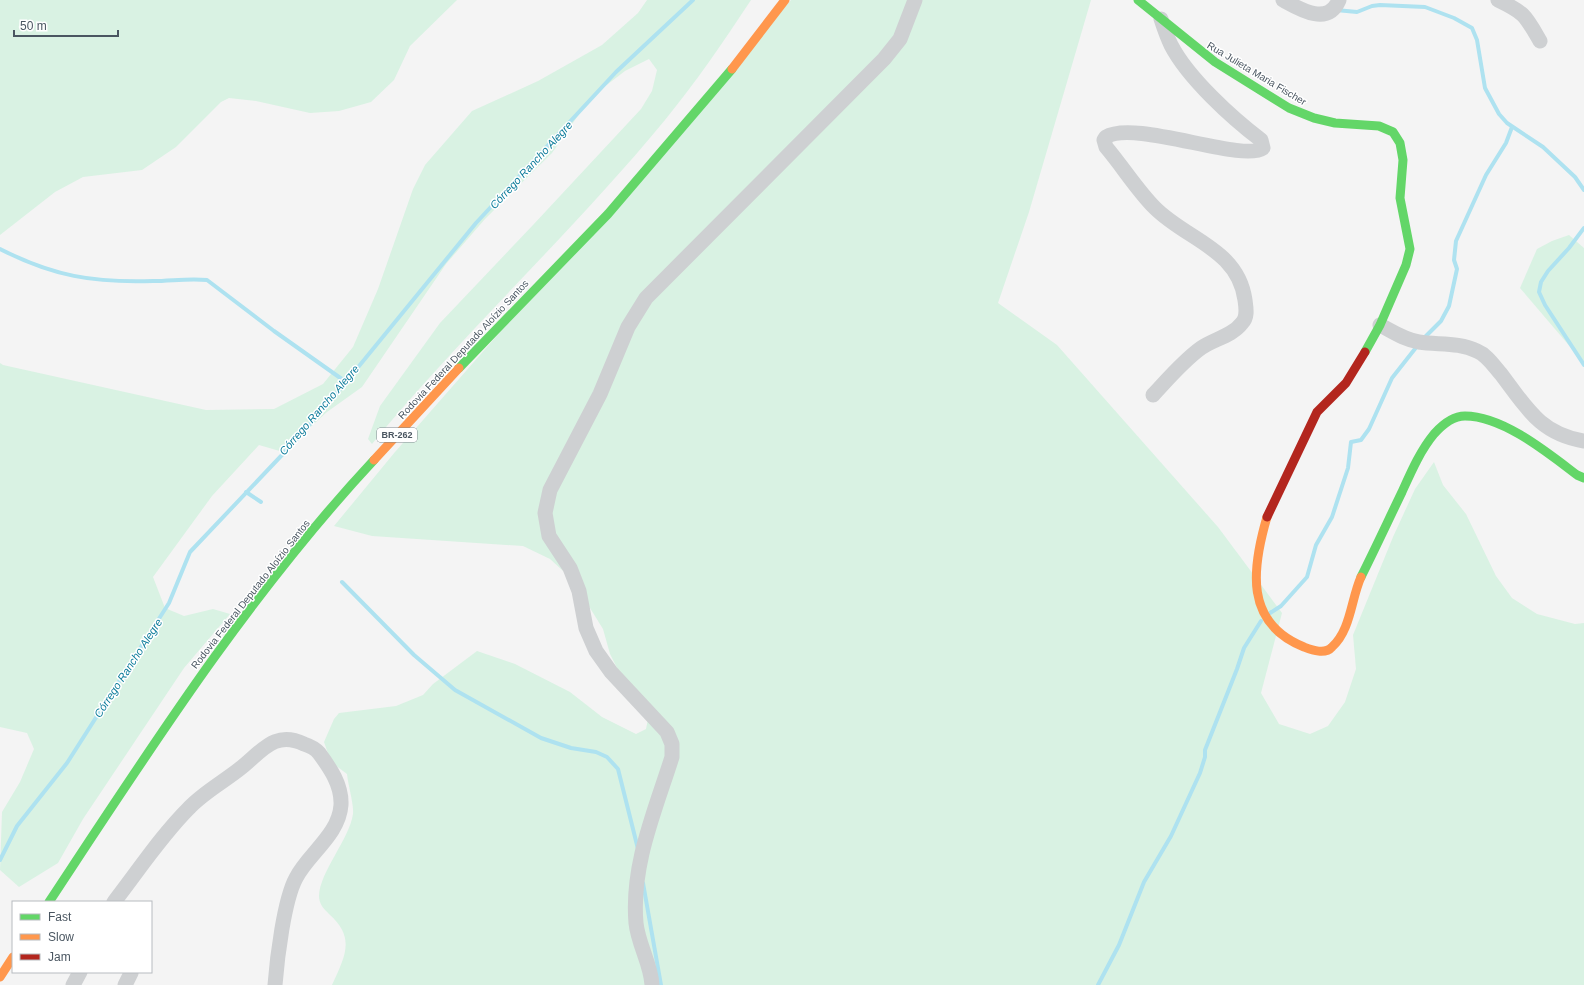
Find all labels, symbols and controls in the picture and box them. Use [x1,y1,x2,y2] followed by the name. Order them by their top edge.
[14,12,118,38] scale bar
[20,19,47,33] text: 50 m
[1205,40,1309,108] street label: Rua Julieta Maria Fischer
[487,119,575,211] water label: Córrego Rancho Alegre
[396,278,531,421] street label: Rodovia Federal Deputado Aloízio Santos
[277,363,361,457] water label: Córrego Rancho Alegre
[377,428,417,442] road number: BR-262
[189,518,312,671] street label: Rodovia Federal Deputado Aloízio Santos
[92,616,164,720] water label: Córrego Rancho Alegre
[12,901,152,973] legend
[48,910,72,924] text: Fast
[48,930,74,944] text: Slow
[48,950,71,964] text: Jam

